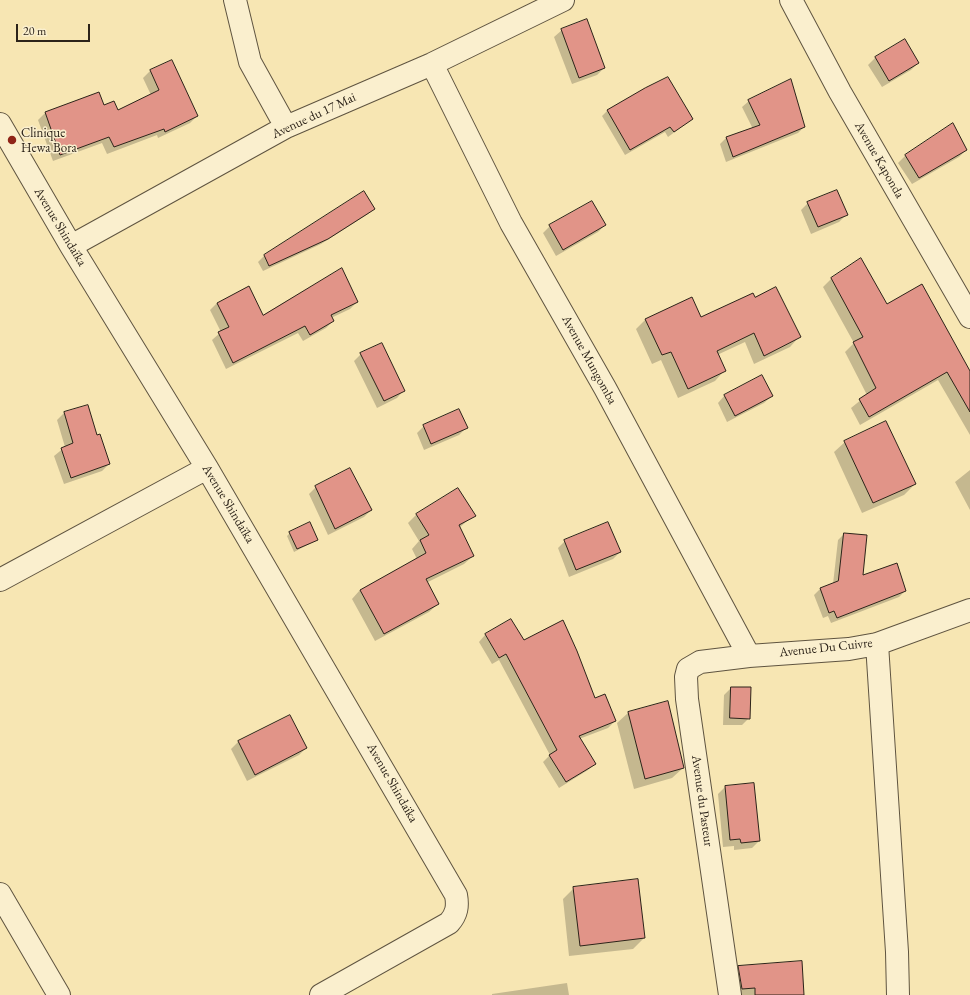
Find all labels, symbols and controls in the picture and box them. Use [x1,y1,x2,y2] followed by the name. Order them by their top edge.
[18,16,92,42] scale bar
[23,23,46,39] text: 20 m
[270,90,358,142] street label: Avenue du 17 Mai
[851,119,907,201] street label: Avenue Kaponda
[21,125,77,156] place label: Clinique Hewa Bora
[6,134,18,146] marker: Clinique Hewa Bora
[30,185,90,269] street label: Avenue Shindaïka
[558,313,620,407] street label: Avenue Mungomba
[198,462,258,546] street label: Avenue Shindaïka
[779,635,873,661] street label: Avenue Du Cuivre
[363,741,421,825] street label: Avenue Shindaïka
[688,754,716,848] street label: Avenue du Pasteur

